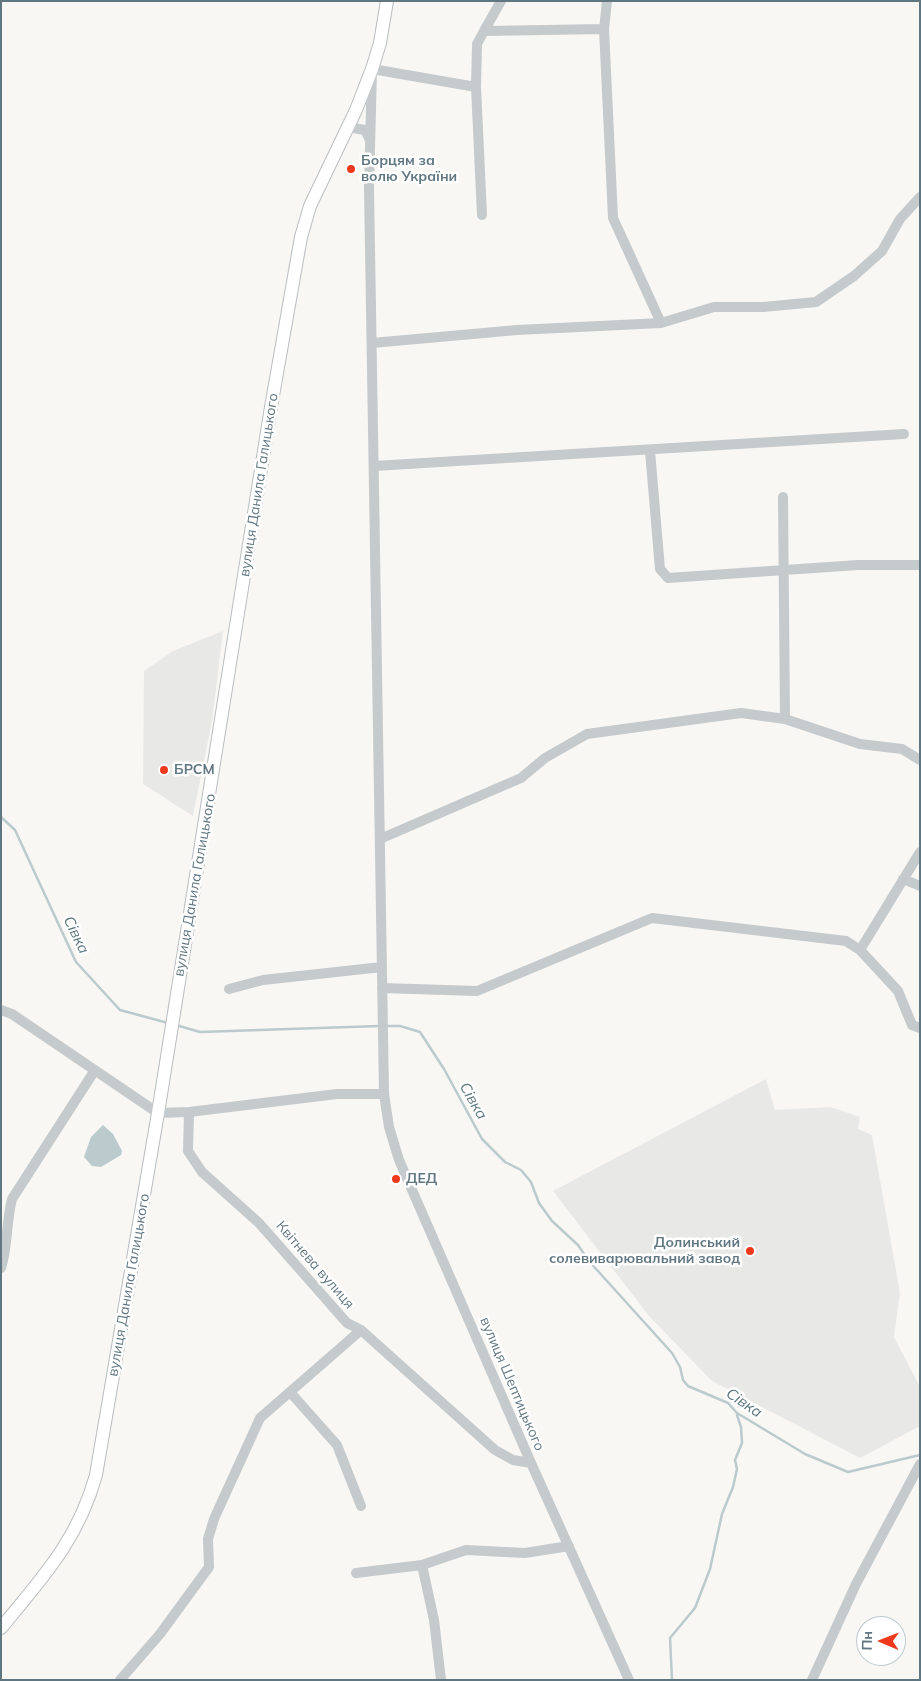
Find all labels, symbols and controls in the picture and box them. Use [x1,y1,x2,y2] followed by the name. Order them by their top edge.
[361,153,457,186] place label: Борцям за волю України
[345,163,357,175] marker: Борцям за волю України
[236,392,282,578] street label: вулиця Данила Галицького
[174,762,215,778] place label: БРСМ
[158,764,170,776] marker: БРСМ
[171,792,219,978] street label: вулиця Данила Галицького
[59,913,93,957] water label: Сівка
[455,1079,491,1123] water label: Сівка
[406,1171,437,1187] place label: ДЕД
[390,1173,402,1185] marker: ДЕД
[105,1192,153,1378] street label: вулиця Данила Галицького
[272,1218,358,1312] street label: Квітнева вулиця
[549,1235,740,1268] place label: Долинський солевиварювальний завод
[744,1245,756,1257] marker: Долинський солевиварювальний завод
[476,1315,548,1453] street label: вулиця Шептицького
[723,1384,765,1422] water label: Сівка
[856,1616,906,1666] north arrow
[858,1631,876,1651] text: Пн

